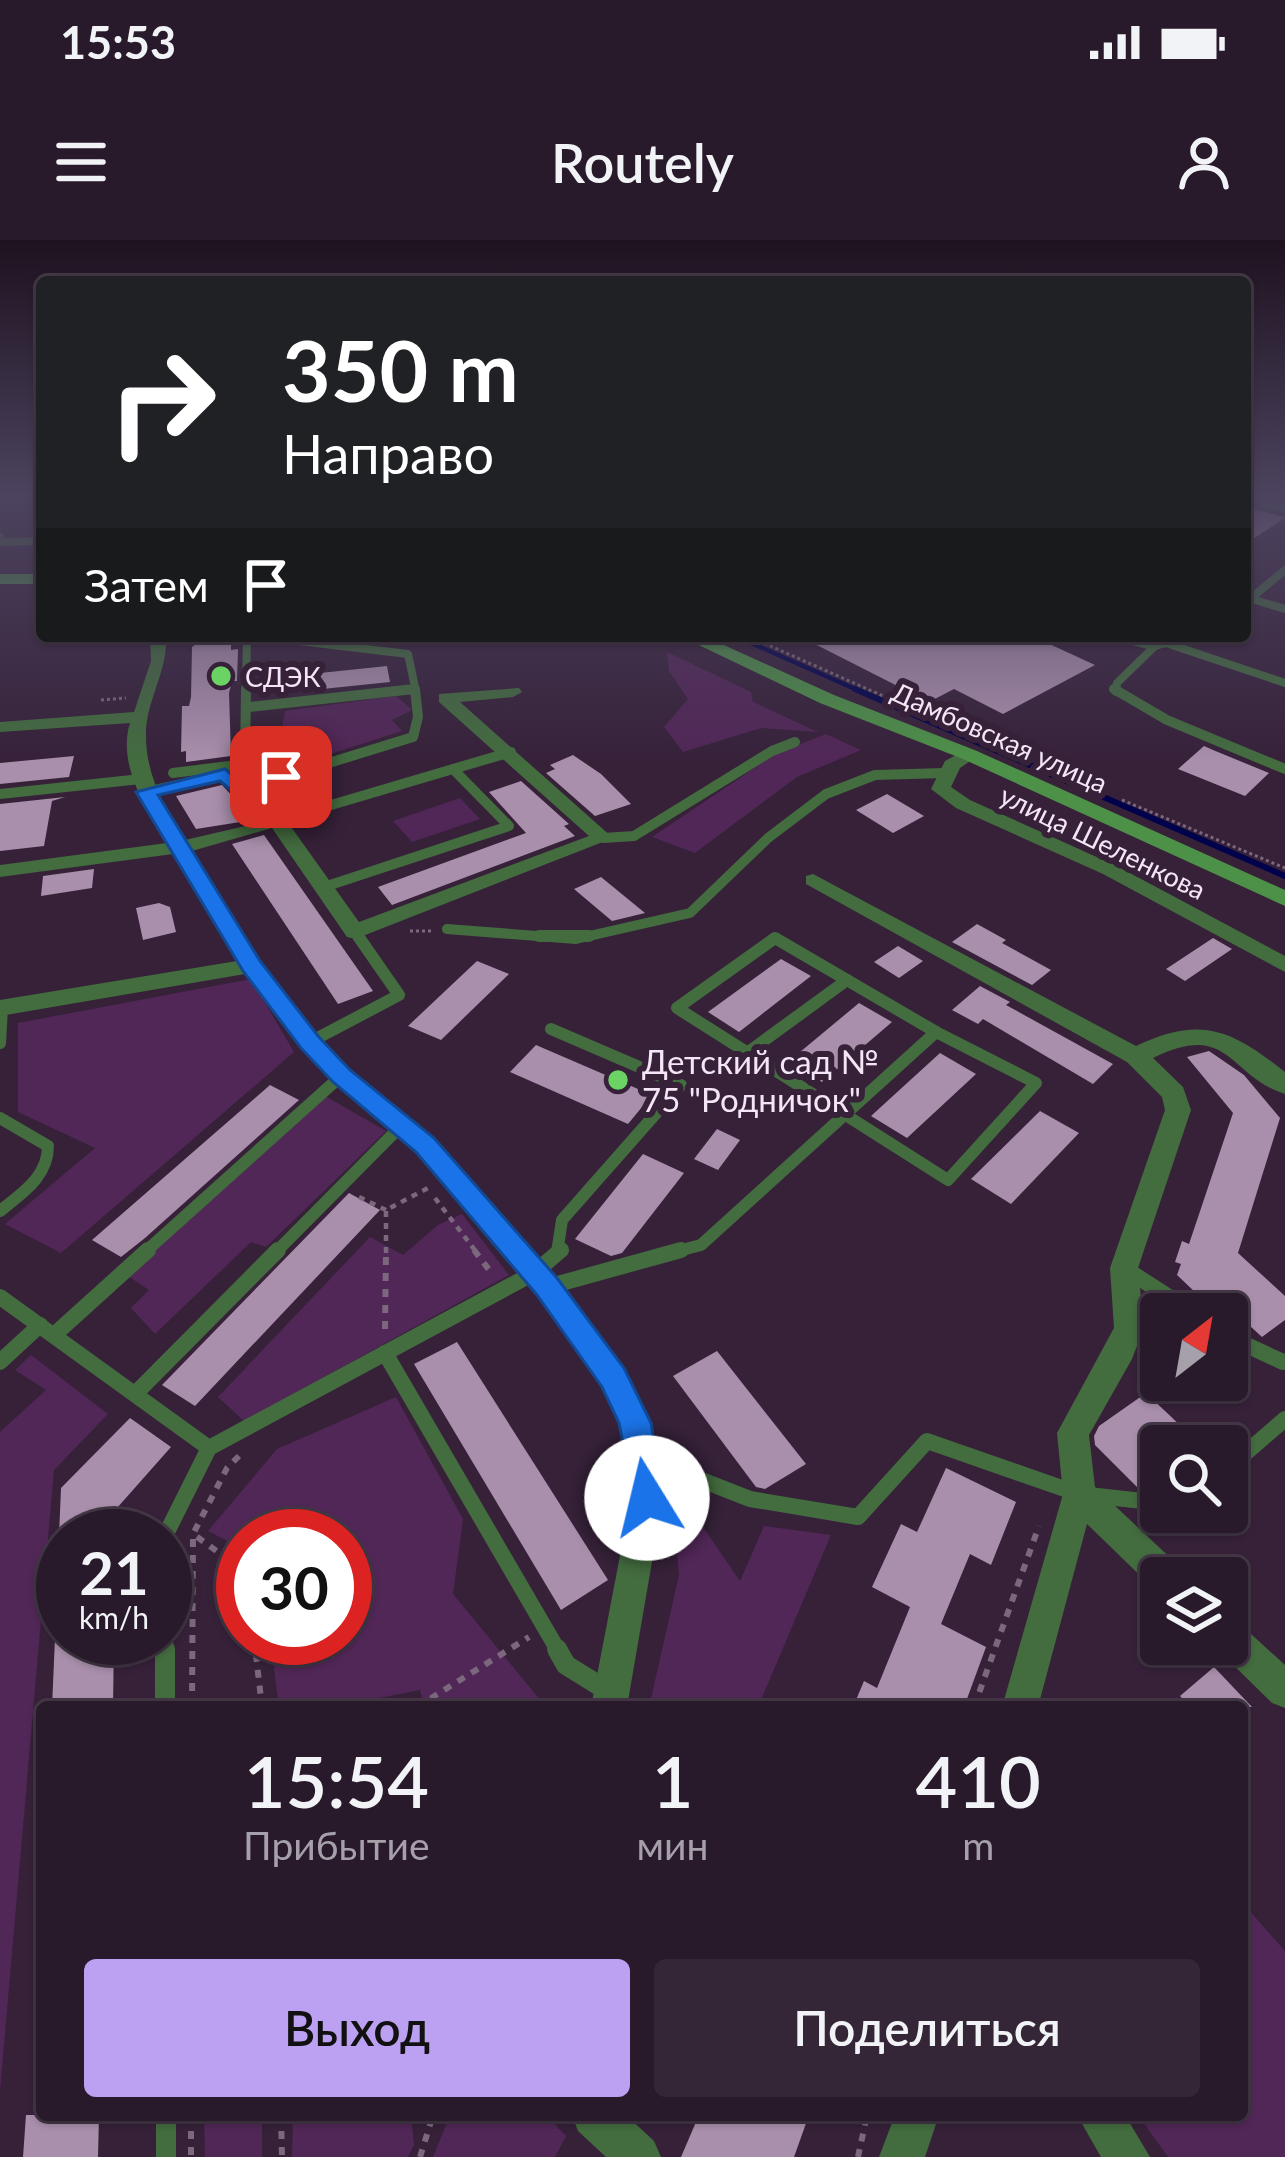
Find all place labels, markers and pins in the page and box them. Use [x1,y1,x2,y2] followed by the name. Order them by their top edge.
[245,660,321,693] place label: СДЭК
[208,663,234,689] marker: СДЭК
[230,726,332,828] pin
[642,1041,879,1119] place label: Детский сад № 75 "Родничок"
[605,1067,631,1093] marker: Детский сад № 75 "Родничок"

